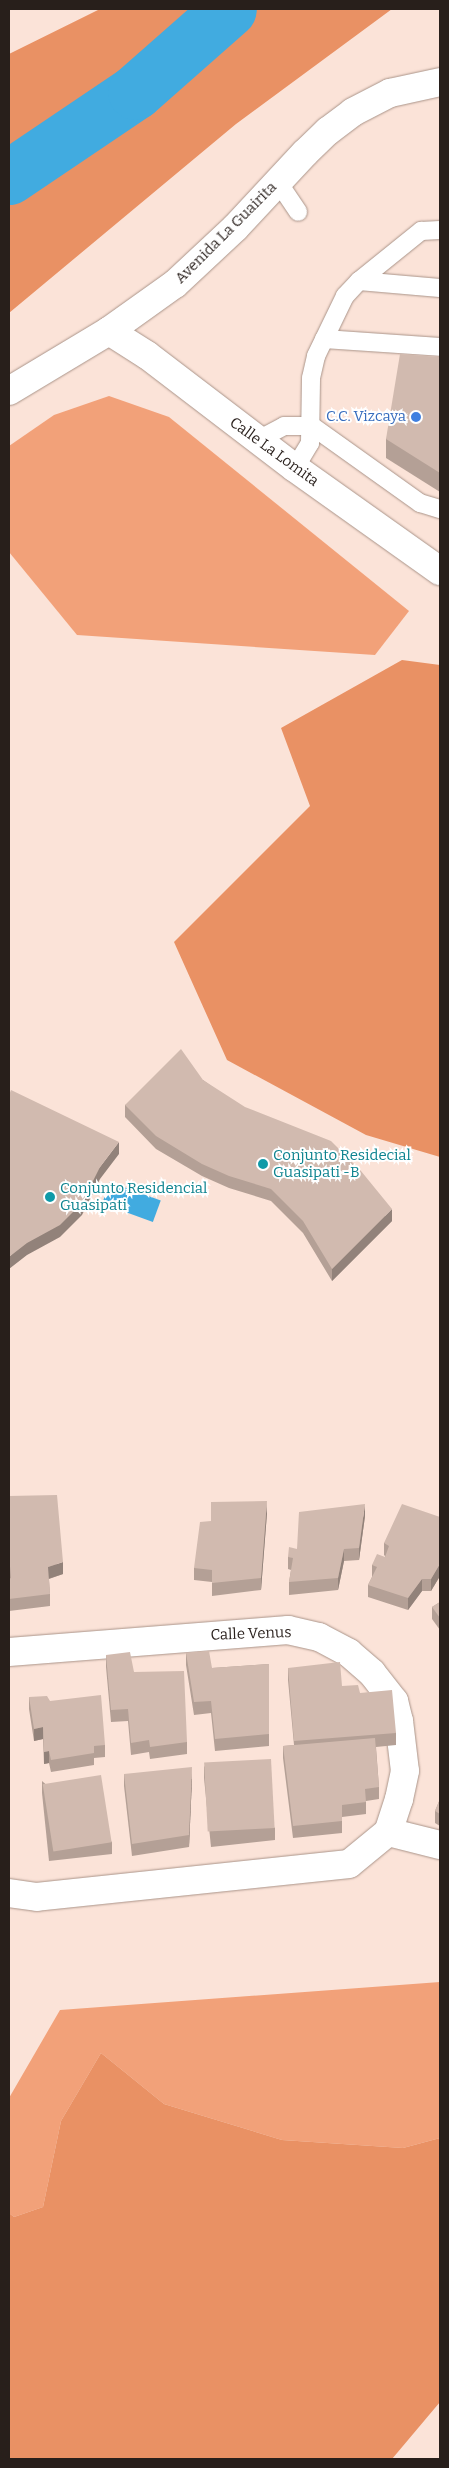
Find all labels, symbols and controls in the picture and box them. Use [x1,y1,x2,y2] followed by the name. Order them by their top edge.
[172,179,280,287] street label: Avenida La Guairita
[326,408,406,426] place label: C.C. Vizcaya
[410,411,422,423] marker: C.C. Vizcaya
[226,414,322,490] street label: Calle La Lomita
[273,1146,411,1181] place label: Conjunto Residecial Guasipati -B
[257,1158,269,1170] marker: Conjunto Residecial Guasipati -B
[60,1179,207,1214] place label: Conjunto Residencial Guasipati
[44,1191,56,1203] marker: Conjunto Residencial Guasipati
[210,1624,292,1644] street label: Calle Venus

